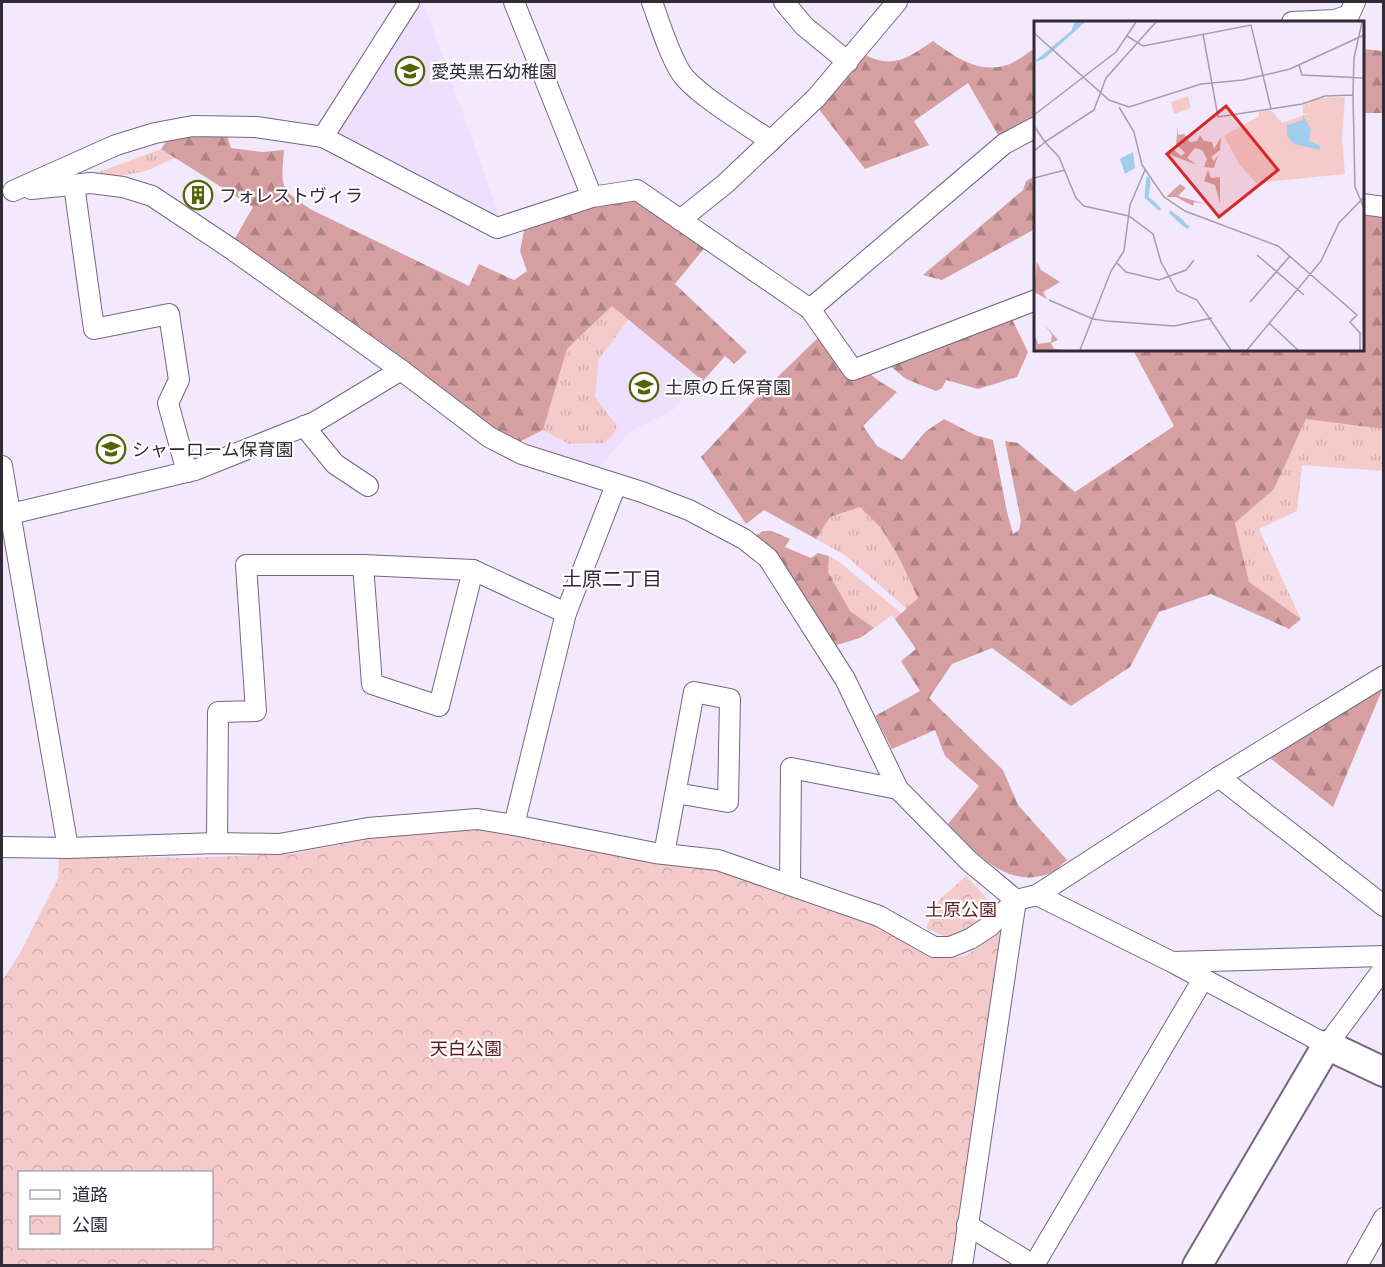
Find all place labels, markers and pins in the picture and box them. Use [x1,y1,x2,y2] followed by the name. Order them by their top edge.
[394,55,426,87] school or university icon: 愛英黒石幼稚園
[431,60,557,83] place label: 愛英黒石幼稚園
[182,179,214,211] building icon: フォレストヴィラ
[219,184,363,207] place label: フォレストヴィラ
[628,371,660,403] school or university icon: 土原の丘保育園
[665,376,791,399] place label: 土原の丘保育園
[95,433,127,465] school or university icon: シャーローム保育園
[132,438,293,461] place label: シャーローム保育園

